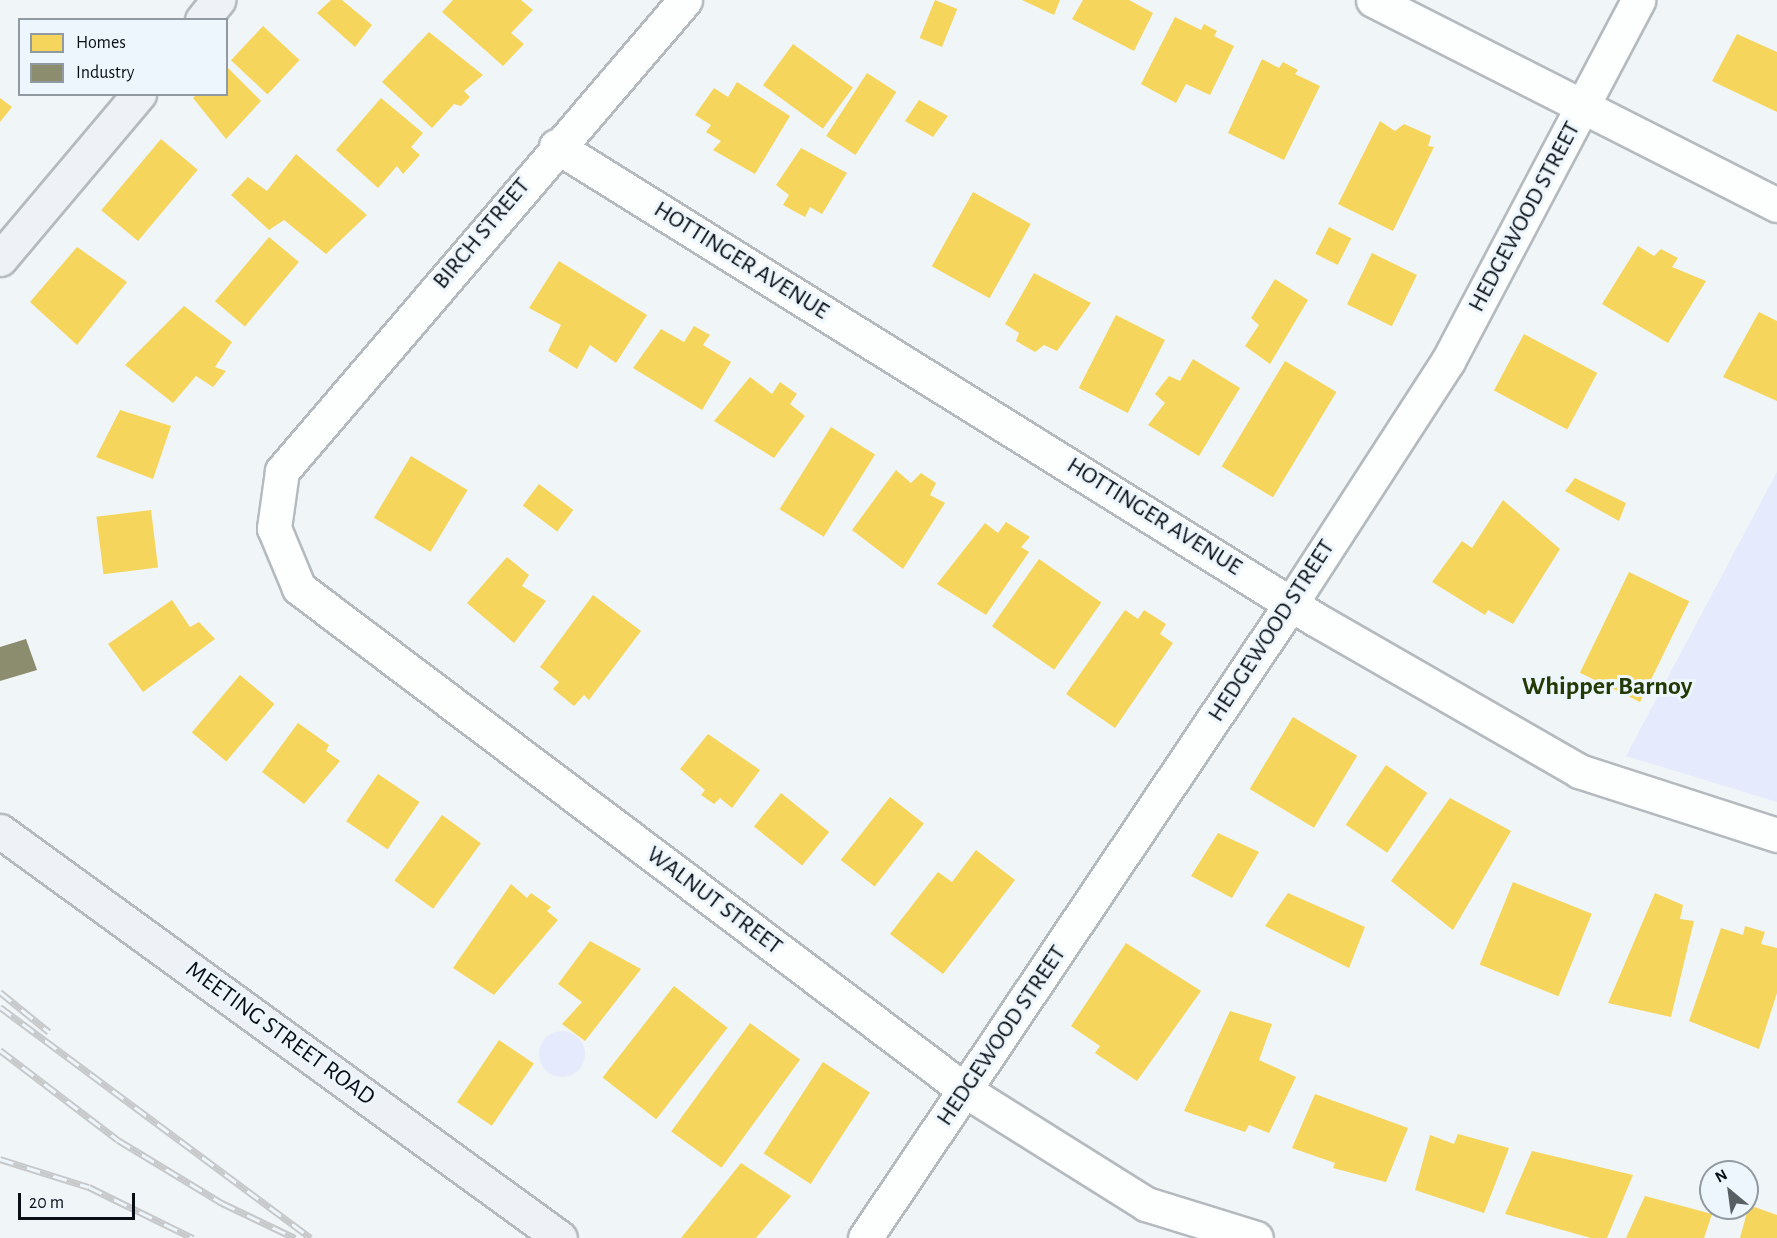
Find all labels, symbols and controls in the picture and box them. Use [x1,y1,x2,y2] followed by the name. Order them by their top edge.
[18,18,228,96] legend
[76,34,126,52] text: Homes
[76,64,135,82] text: Industry
[1463,117,1587,317] street label: HEDGEWOOD STREET
[427,173,537,295] street label: BIRCH STREET
[648,196,834,326] street label: HOTTINGER AVENUE
[1061,452,1247,582] street label: HOTTINGER AVENUE
[1202,535,1342,727] street label: HEDGEWOOD STREET
[1522,671,1692,703] district label: Whipper Barnoy
[640,841,788,961] street label: WALNUT STREET
[931,940,1073,1132] street label: HEDGEWOOD STREET
[180,956,380,1112] street label: MEETING STREET ROAD
[1699,1160,1759,1220] north arrow
[1712,1166,1730,1186] text: N
[21,1181,138,1219] scale bar
[29,1194,64,1212] text: 20 m

